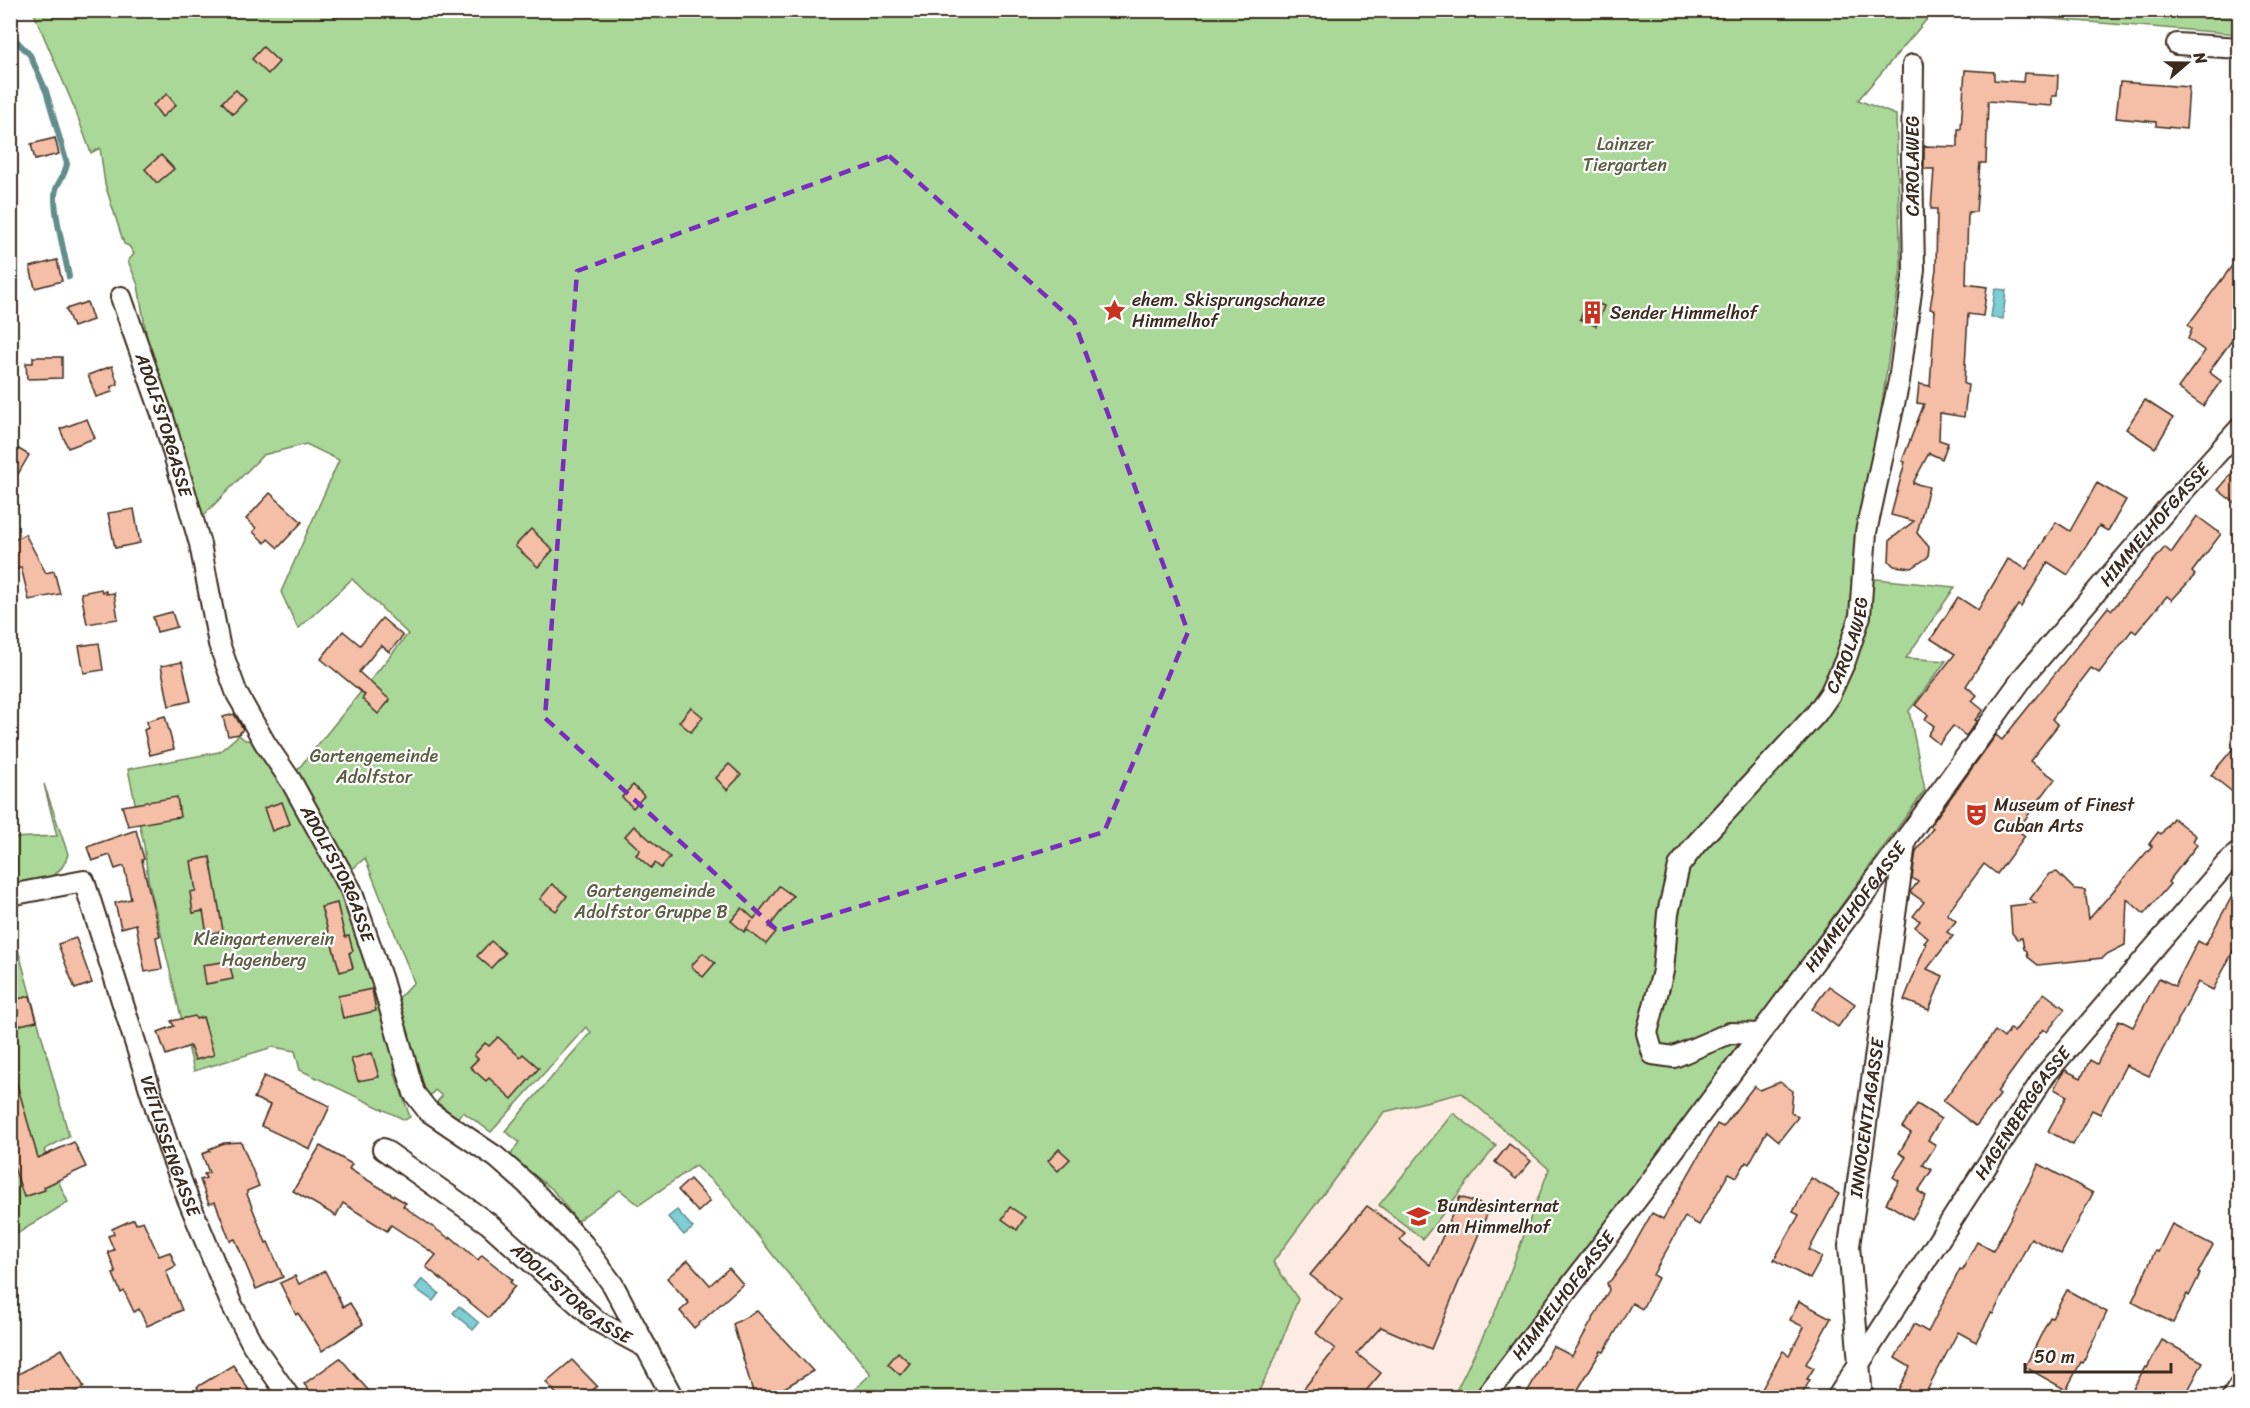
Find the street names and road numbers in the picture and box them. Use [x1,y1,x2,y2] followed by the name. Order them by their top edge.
[1897,116,1929,216] street label: CAROLAWEG
[125,348,202,502] street label: ADOLFSTORGASSE
[2091,454,2219,594] street label: HIMMELHOFGASSE
[1816,596,1877,699] street label: CAROLAWEG
[291,798,384,948] street label: ADOLFSTORGASSE
[1796,834,1915,979] street label: HIMMELHOFGASSE
[1840,1035,1894,1201] street label: INNOCENTIAGASSE
[1965,1038,2080,1186] street label: HAGENBERGGASSE
[131,1071,210,1223] street label: VEITLISSENGASSE
[1503,1223,1624,1367] street label: HIMMELHOFGASSE
[502,1234,639,1354] street label: ADOLFSTORGASSE

